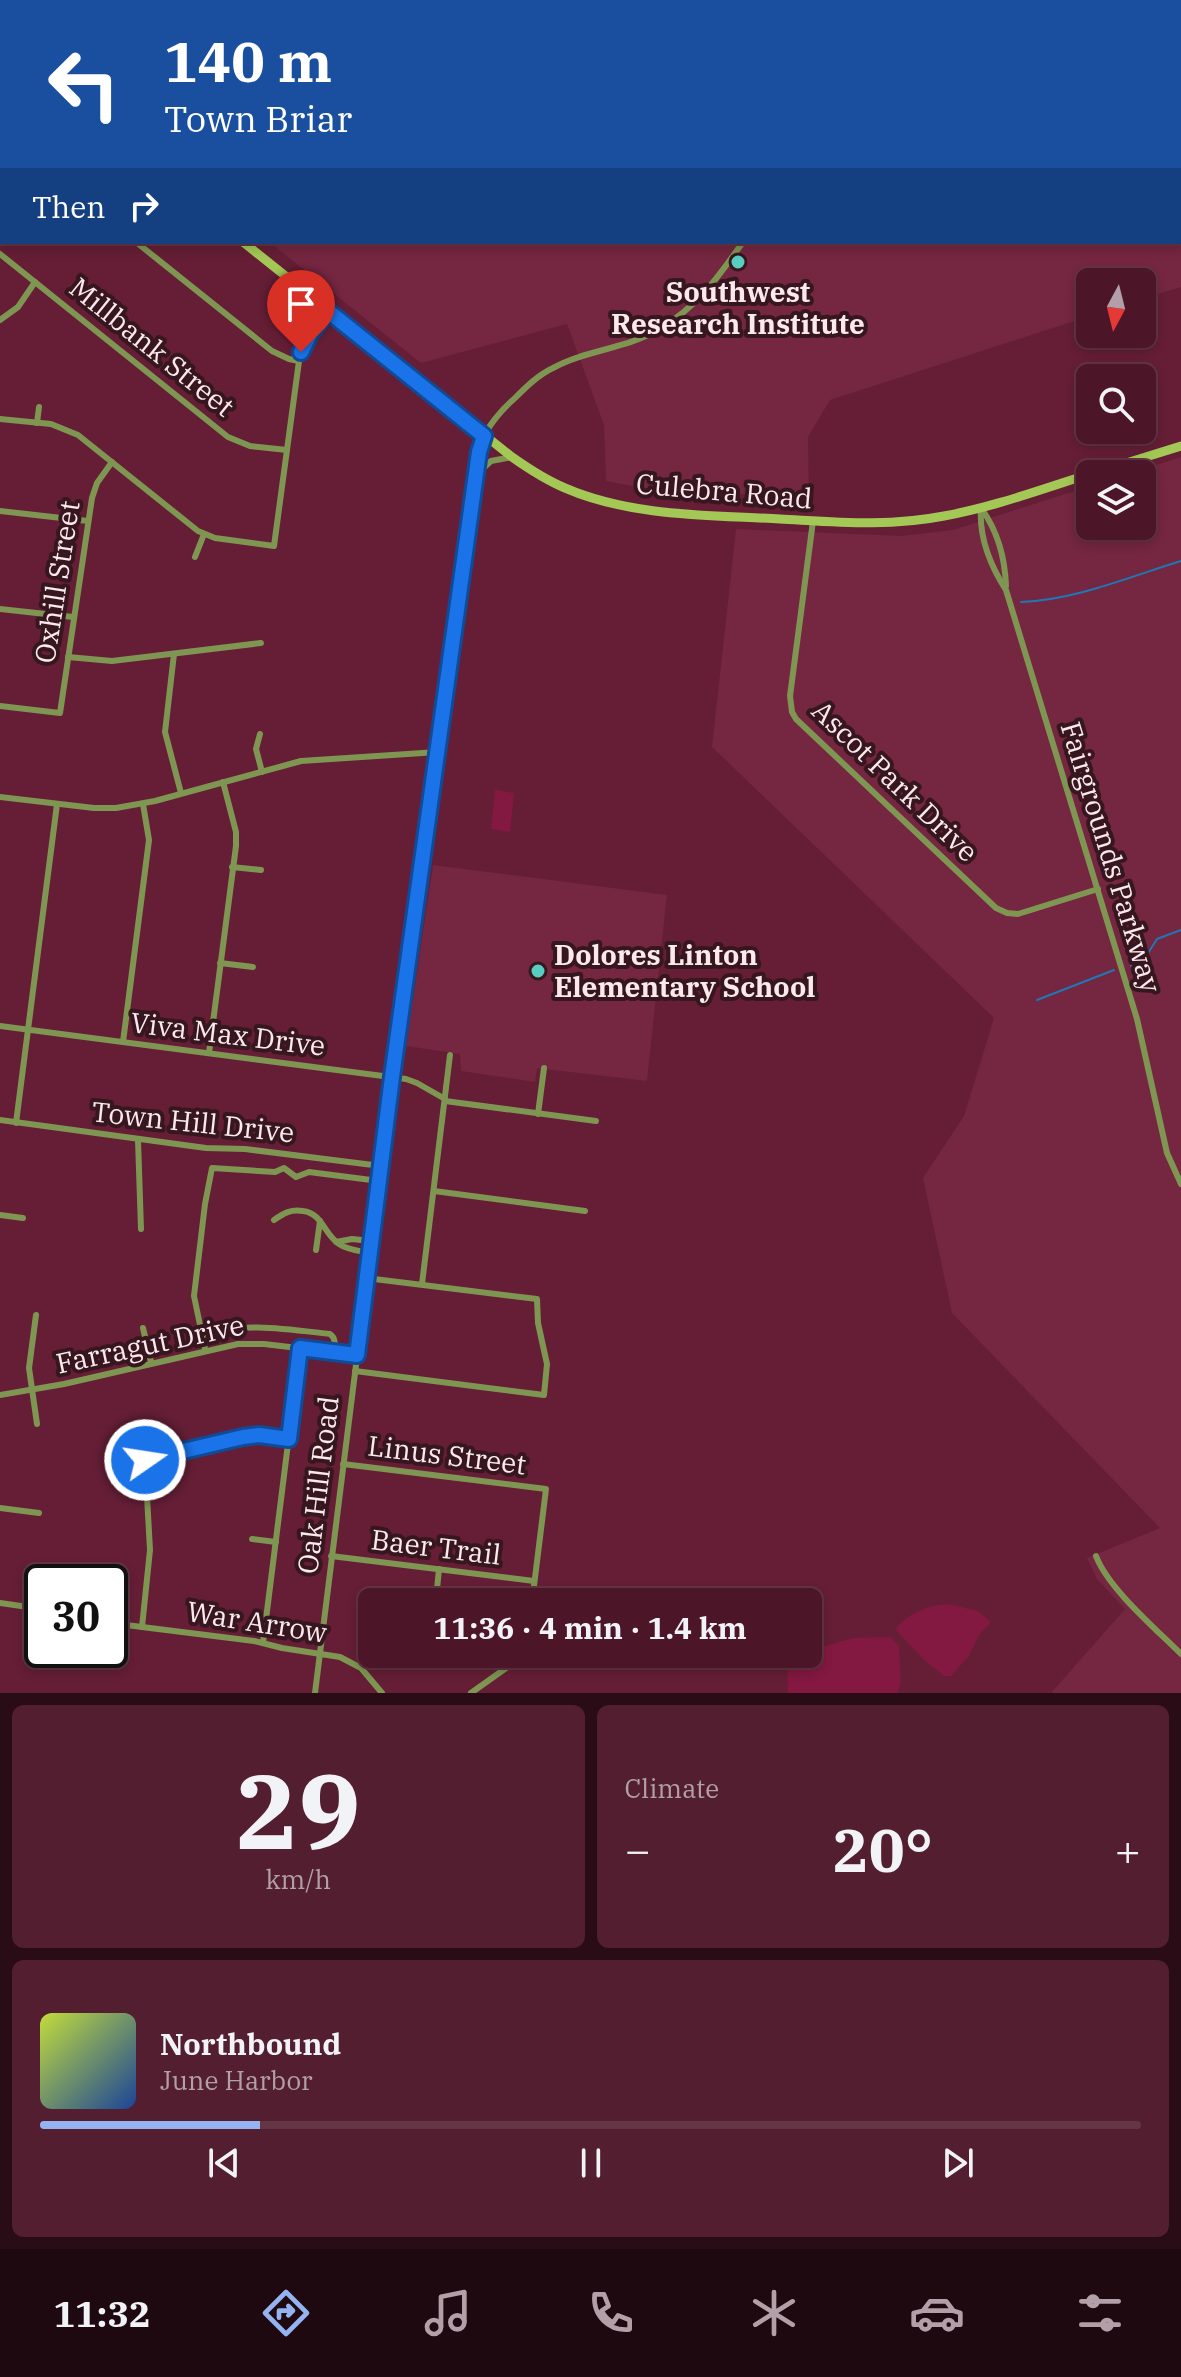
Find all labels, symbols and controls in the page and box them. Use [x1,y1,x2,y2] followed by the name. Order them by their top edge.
[164,25,332,97] text: 140 m
[32,32,136,136] icon: left
[164,95,352,142] text: Town Briar
[122,184,166,228] icon: right
[32,187,106,226] text: Then
[729,253,747,271] marker: Southwest Research Institute
[1076,268,1156,348] north arrow
[1076,268,1156,540] map controls
[62,269,242,425] street label: Millbank Street
[267,270,335,352] pin
[611,273,865,342] place label: Southwest Research Institute
[279,282,323,326] icon: arrive
[1076,364,1156,444] button: search
[1076,460,1156,540] button: layers
[634,464,814,517] street label: Culebra Road
[25,498,88,666] street label: Oxhill Street
[804,692,986,869] street label: Ascot Park Drive
[1053,717,1170,997] street label: Fairgrounds Parkway
[554,936,815,1005] place label: Dolores Linton Elementary School
[529,962,547,980] marker: Dolores Linton Elementary School
[129,1003,327,1064] street label: Viva Max Drive
[90,1092,296,1151] street label: Town Hill Drive
[52,1306,247,1381] street label: Farragut Drive
[288,1394,347,1576] street label: Oak Hill Road
[103,1418,187,1502] position arrow
[366,1426,529,1483] street label: Linus Street
[369,1520,503,1573] street label: Baer Trail
[24,1564,128,1668] speed limit sign: 30
[185,1592,330,1651] street label: War Arrow
[433,1608,747,1647] text: 11:36 · 4 min · 1.4 km
[236,1742,361,1878] text: 29
[625,1771,719,1805] text: Climate
[833,1810,933,1889] text: 20°
[625,1821,651,1878] text: −
[1115,1821,1141,1878] text: +
[265,1862,331,1896] text: km/h
[160,2024,341,2063] text: Northbound
[160,2063,313,2097] text: June Harbor
[202,2141,246,2185] icon: previous
[569,2141,613,2185] icon: pause
[936,2141,980,2185] icon: next
[258,2285,314,2341] icon: directions
[420,2285,476,2341] icon: music
[583,2285,639,2341] icon: phone
[746,2285,802,2341] icon: climate
[909,2285,965,2341] icon: car
[1072,2285,1128,2341] icon: filters
[53,2290,151,2337] text: 11:32

